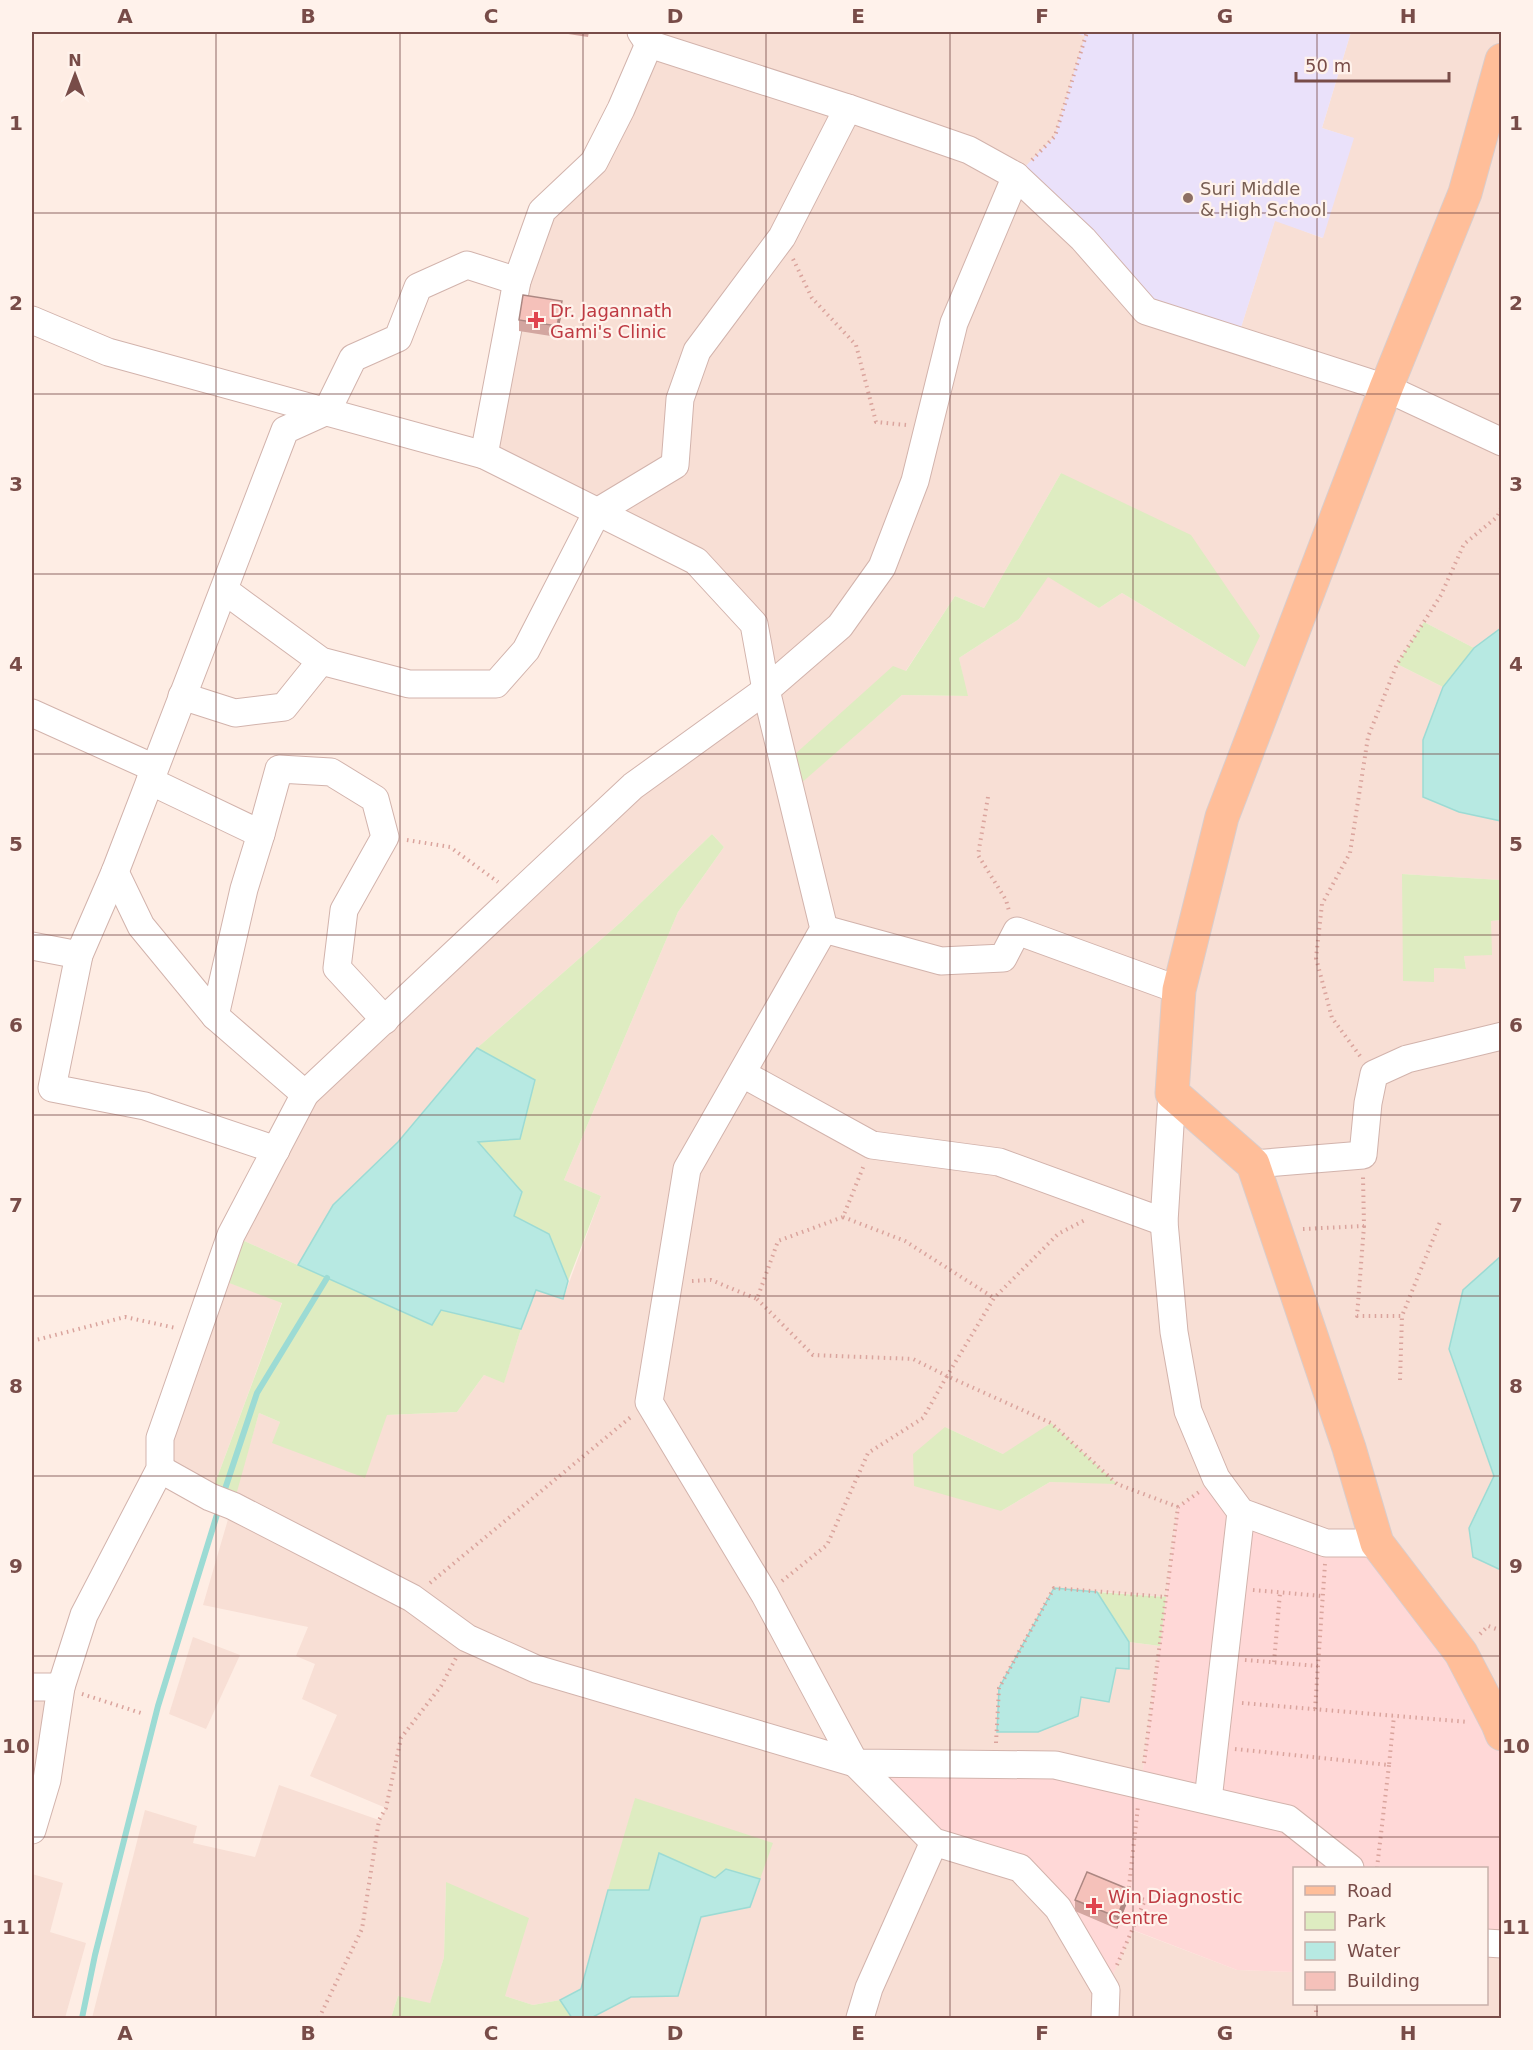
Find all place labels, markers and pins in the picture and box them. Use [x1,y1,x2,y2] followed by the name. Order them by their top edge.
[1200,178,1327,220] place label: Suri Middle & High School
[1181,191,1195,205] marker: Suri Middle & High School
[550,300,672,342] place label: Dr. Jagannath Gami's Clinic
[527,311,545,329] marker: Dr. Jagannath Gami's Clinic
[1108,1886,1243,1928] place label: Win Diagnostic Centre
[1085,1897,1103,1915] marker: Win Diagnostic Centre

